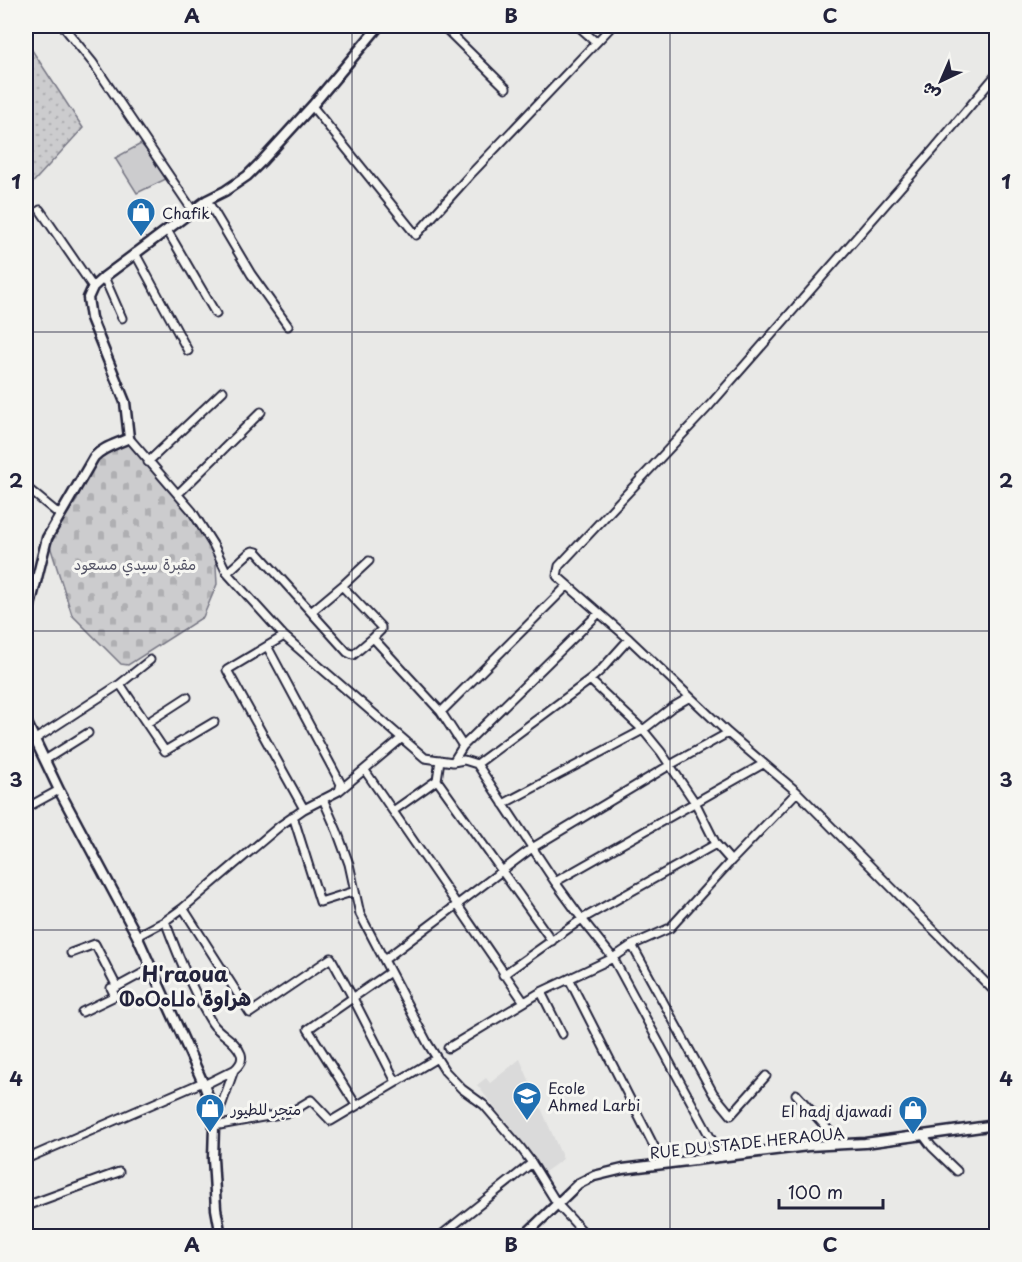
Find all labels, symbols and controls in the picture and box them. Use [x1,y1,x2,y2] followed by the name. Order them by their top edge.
[184,0,200,30] text: A
[504,0,518,30] text: B
[822,0,838,30] text: C
[911,51,971,111] north arrow
[915,78,945,107] text: ش
[11,166,21,196] text: 1
[1001,166,1011,196] text: 1
[125,196,157,238] shop icon: Chafik
[162,201,210,224] place label: Chafik
[9,465,23,495] text: 2
[999,465,1013,495] text: 2
[74,552,196,576] park label: مقبرة سيدي مسعود
[9,764,23,794] text: 3
[999,764,1013,794] text: 3
[119,957,251,1013] district label: H'raoua ⵀⴰⵔⴰⵡⴰ هراوة
[9,1063,23,1093] text: 4
[999,1063,1013,1093] text: 4
[548,1076,640,1116] place label: Ecole Ahmed Larbi
[511,1080,543,1122] school or university icon: Ecole Ahmed Larbi
[194,1092,226,1134] shop icon: متجر للطيور
[897,1094,929,1136] shop icon: El hadj djawadi
[230,1097,301,1120] place label: متجر للطيور
[781,1099,892,1122] place label: El hadj djawadi
[648,1120,846,1164] street label: RUE DU STADE HERAOUA
[779,1172,882,1210] scale bar
[788,1178,843,1205] text: 100 m
[184,1229,200,1259] text: A
[504,1229,518,1259] text: B
[822,1229,838,1259] text: C

